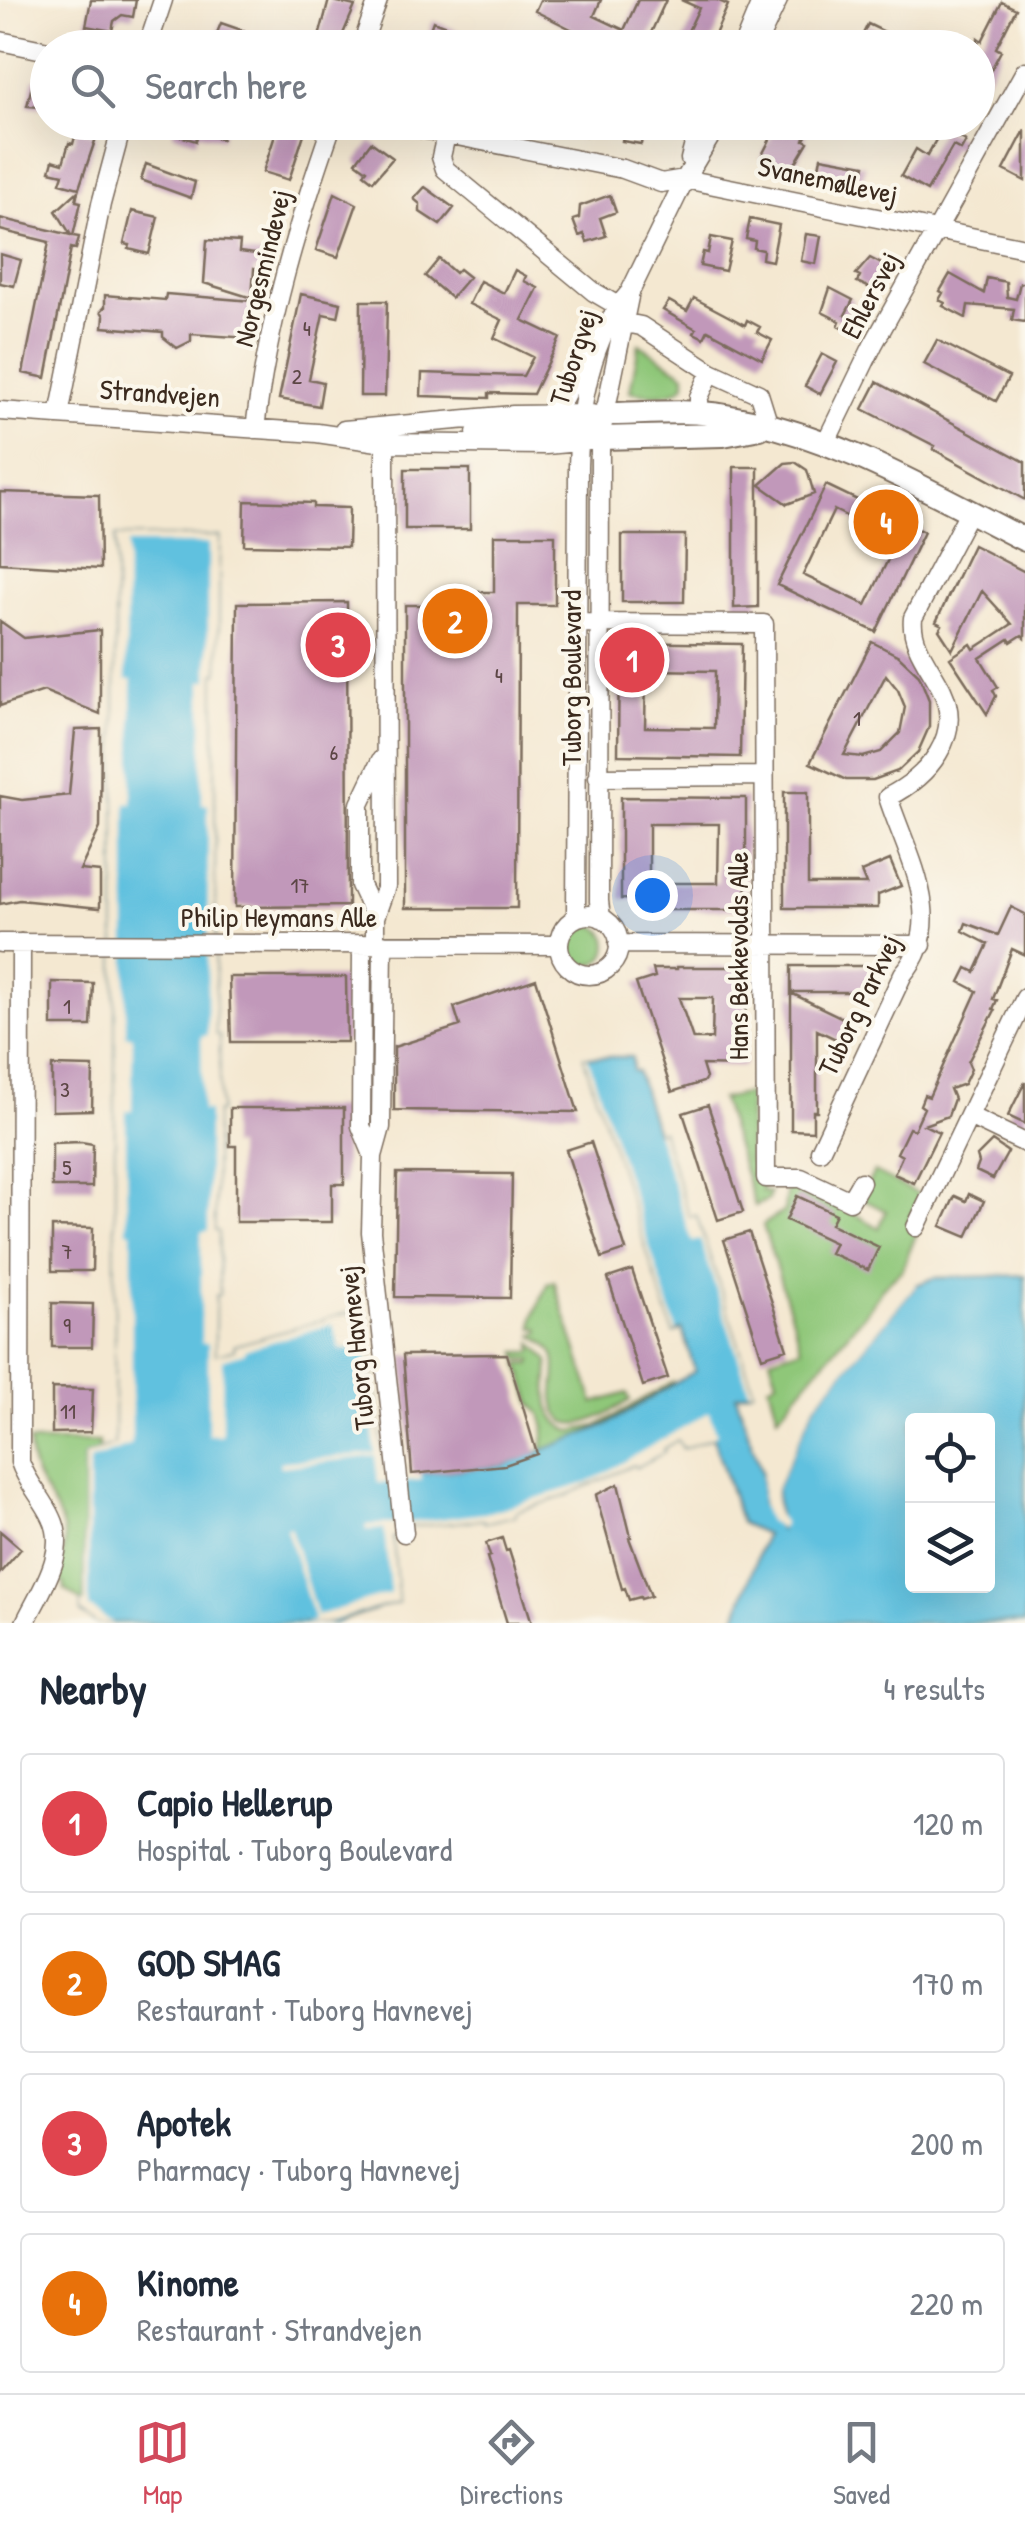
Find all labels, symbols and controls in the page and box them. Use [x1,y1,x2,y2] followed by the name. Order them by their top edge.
[30,30,995,140] search box
[65,58,120,113] icon: search
[145,59,307,111] text: Search here
[755,147,901,213] street label: Svanemøllevej
[224,186,300,350] street label: Norgesmindevej
[831,245,909,345] street label: Ehlersvej
[540,304,606,410] street label: Tuborgvej
[303,313,311,343] house number: 4
[292,361,303,391] house number: 2
[99,370,221,416] street label: Strandvejen
[854,484,918,560] pin: 4
[422,584,488,658] pin: 2
[552,590,590,766] street label: Tuborg Boulevard
[306,608,370,682] pin: 3
[600,622,664,698] pin: 1
[495,660,503,690] house number: 4
[853,703,861,733] house number: 1
[330,737,339,767] house number: 6
[719,852,757,1060] street label: Hans Bekkevolds Alle
[291,870,309,900] house number: 17
[627,870,678,921] your location
[181,898,377,936] street label: Philip Heymans Alle
[808,928,910,1082] street label: Tuborg Parkvej
[63,991,71,1021] house number: 1
[60,1074,70,1104] house number: 3
[62,1152,72,1182] house number: 5
[62,1236,72,1266] house number: 7
[328,1264,384,1432] street label: Tuborg Havnevej
[63,1310,71,1340] house number: 9
[60,1396,76,1426] house number: 11
[905,1413,995,1593] map controls
[905,1413,995,1503] button: locate
[905,1503,995,1593] button: layers
[40,1660,147,1717] text: Nearby
[884,1667,985,1710] text: 4 results
[137,1776,332,1828] text: Capio Hellerup
[69,1802,80,1845] text: 1
[913,1802,983,1845] text: 120 m
[137,1828,452,1871] text: Hospital · Tuborg Boulevard
[137,1936,280,1988] text: GOD SMAG
[67,1962,82,2005] text: 2
[912,1962,983,2005] text: 170 m
[137,1988,473,2031] text: Restaurant · Tuborg Havnevej
[137,2096,231,2148] text: Apotek
[67,2122,82,2165] text: 3
[910,2122,983,2165] text: 200 m
[137,2148,460,2191] text: Pharmacy · Tuborg Havnevej
[137,2256,239,2308] text: Kinome
[68,2282,81,2325] text: 4
[910,2282,983,2325] text: 220 m
[137,2308,422,2351] text: Restaurant · Strandvejen
[135,2415,190,2513] tab: Map
[460,2415,563,2513] tab: Directions
[833,2415,890,2513] tab: Saved

